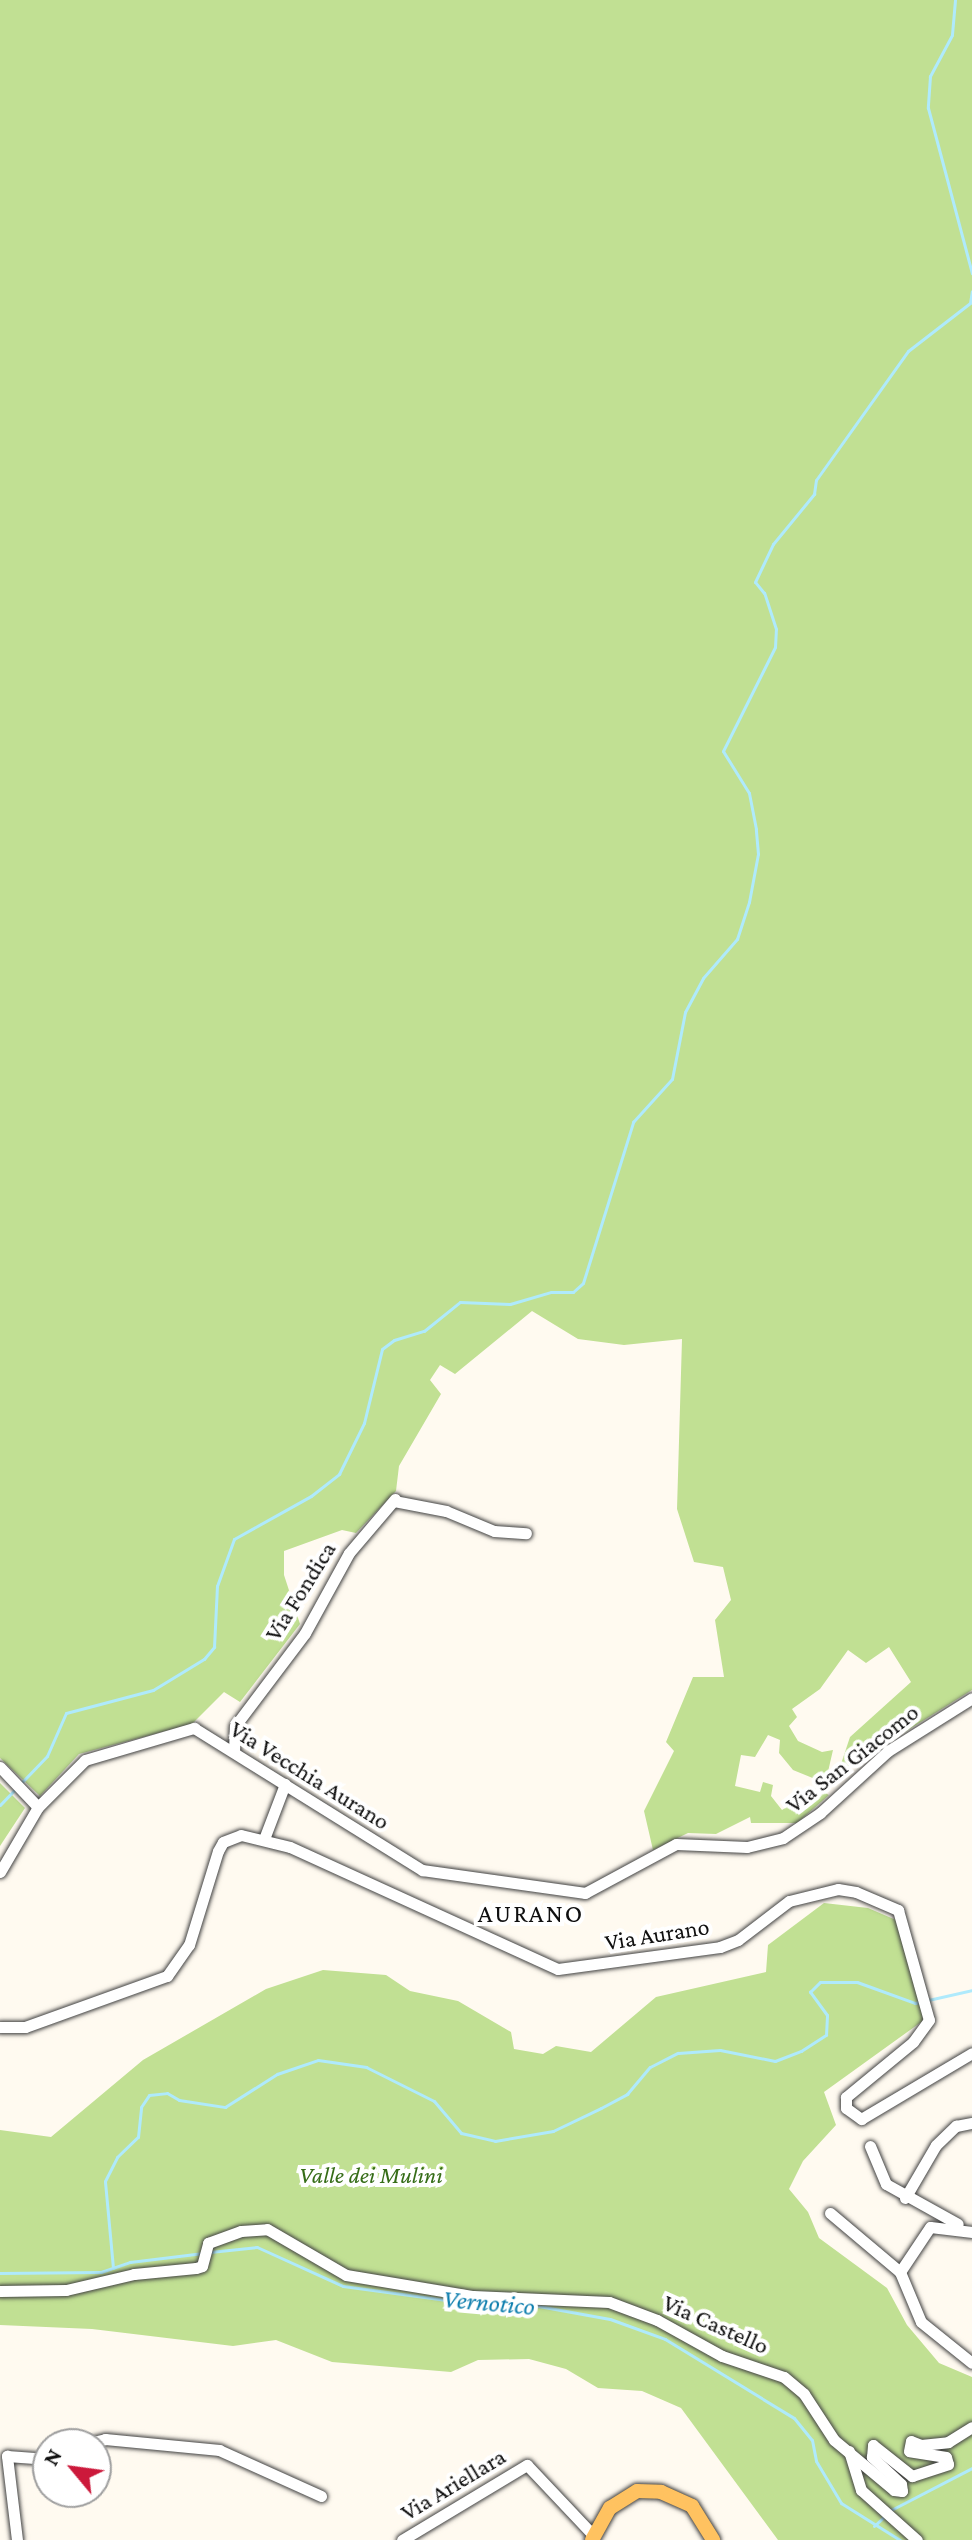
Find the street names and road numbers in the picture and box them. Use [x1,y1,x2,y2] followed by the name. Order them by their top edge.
[258,1536,342,1646] street label: Via Fondica
[780,1697,924,1819] street label: Via San Giacomo
[225,1714,395,1836] street label: Via Vecchia Aurano
[603,1912,711,1956] street label: Via Aurano
[659,2288,773,2360] street label: Via Castello
[395,2442,511,2526] street label: Via Ariellara

